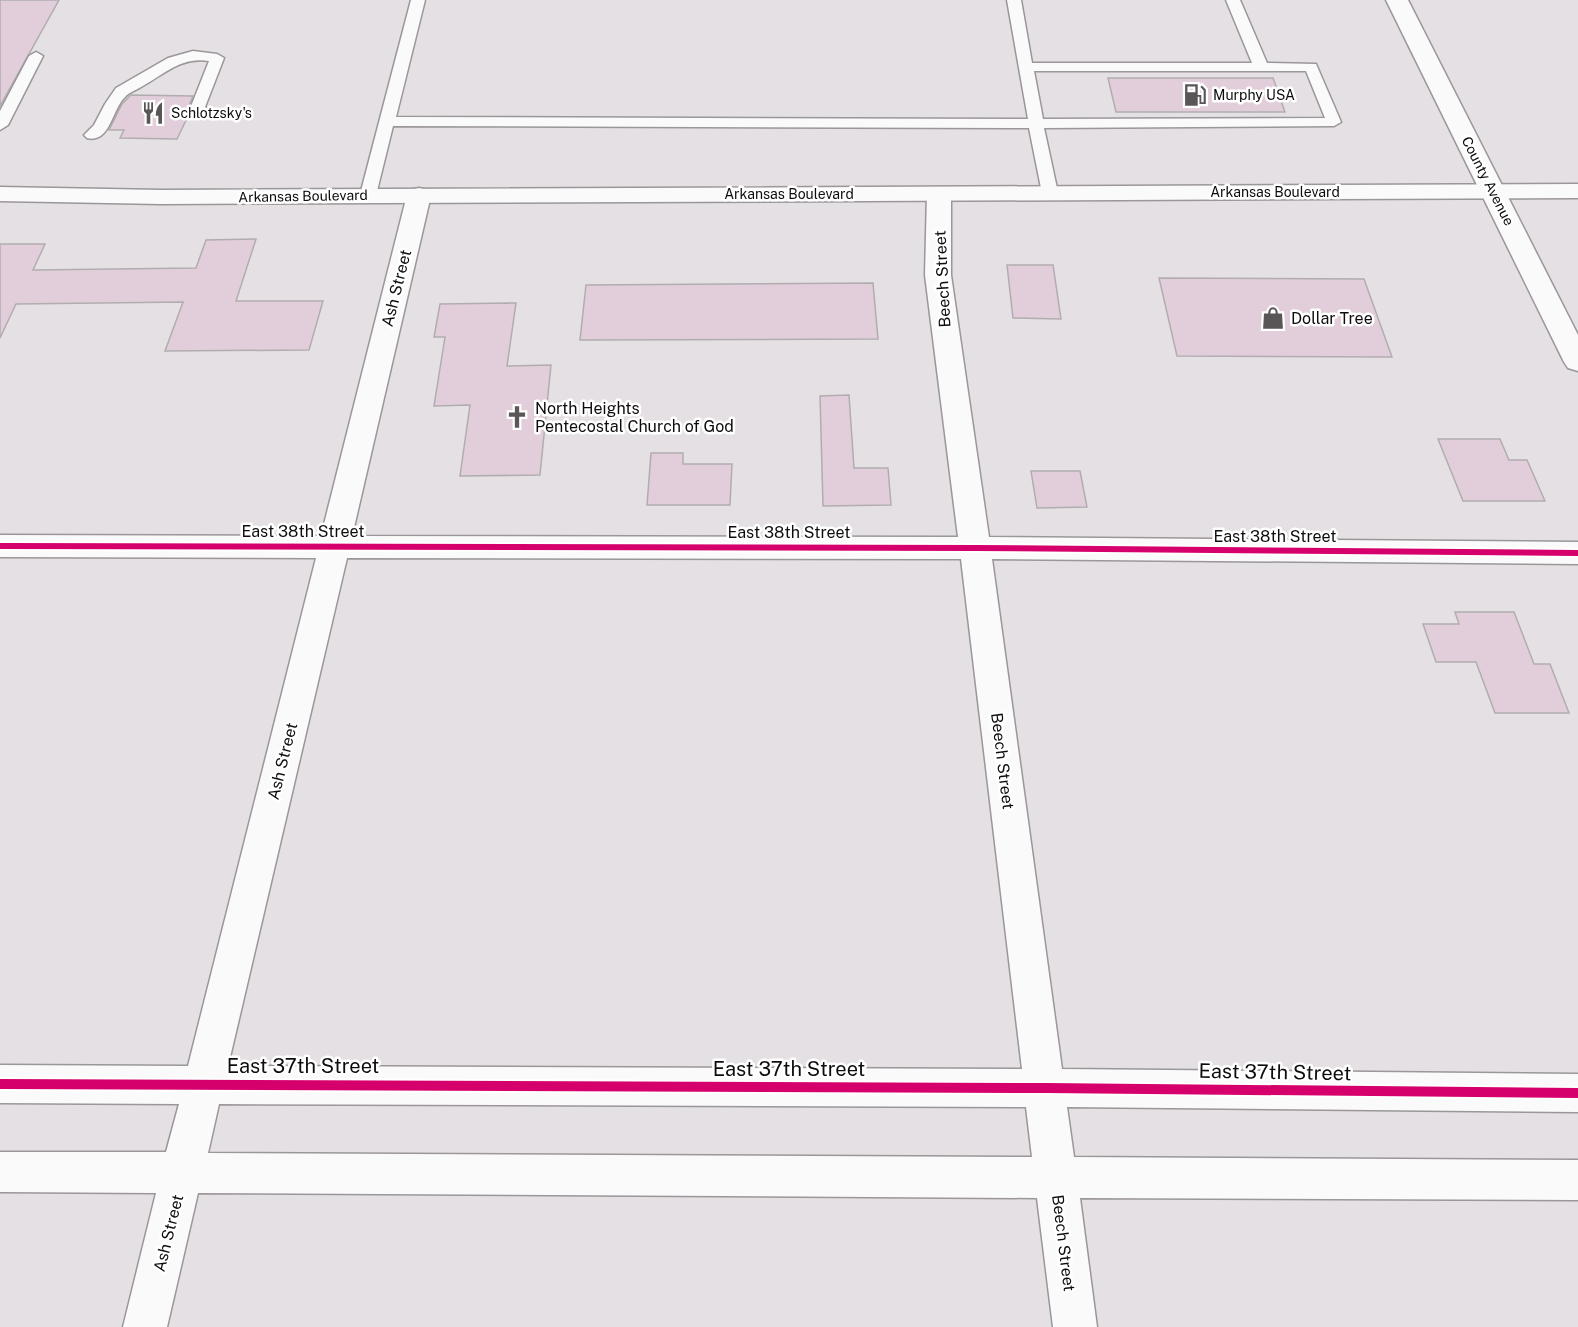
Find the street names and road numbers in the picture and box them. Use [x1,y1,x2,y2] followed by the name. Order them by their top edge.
[1459,134,1517,228] street label: County Avenue
[1210,184,1340,200] street label: Arkansas Boulevard
[724,186,854,202] street label: Arkansas Boulevard
[238,187,368,205] street label: Arkansas Boulevard
[930,230,955,328] street label: Beech Street
[378,247,415,329] street label: Ash Street
[241,522,365,541] street label: East 38th Street
[727,523,851,542] street label: East 38th Street
[1213,527,1337,546] street label: East 38th Street
[987,712,1018,811] street label: Beech Street
[264,720,301,802] street label: Ash Street
[227,1054,379,1078] street label: East 37th Street
[713,1057,865,1081] street label: East 37th Street
[1198,1059,1352,1085] street label: East 37th Street
[150,1192,187,1274] street label: Ash Street
[1048,1194,1079,1293] street label: Beech Street

